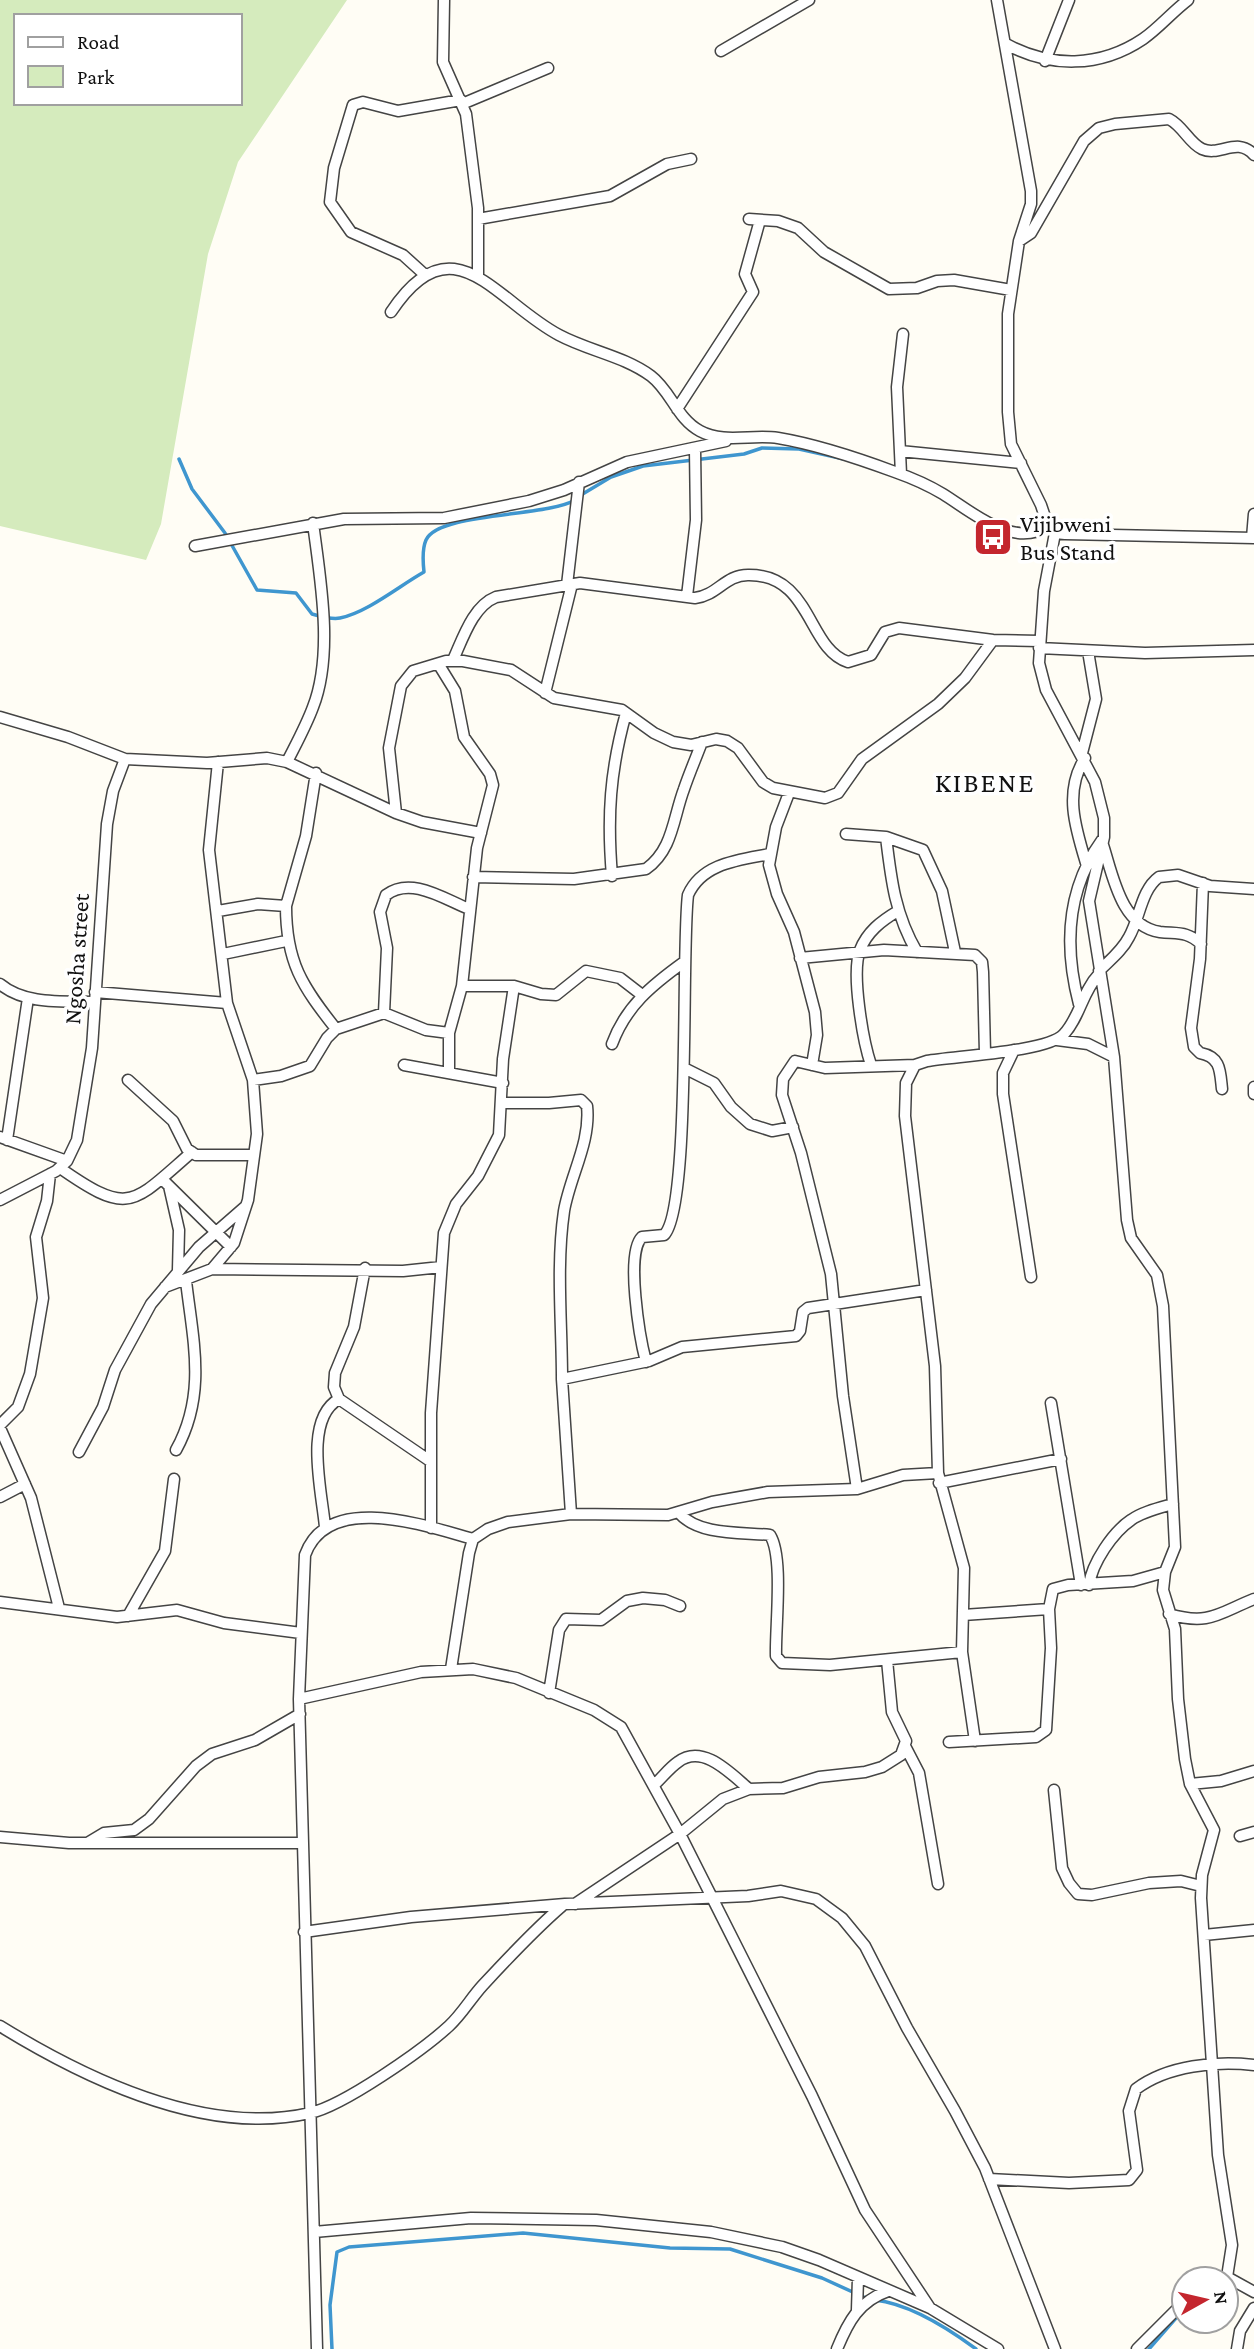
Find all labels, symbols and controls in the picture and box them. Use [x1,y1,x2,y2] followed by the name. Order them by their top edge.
[14,14,242,105] legend
[77,30,120,54] text: Road
[77,65,114,89] text: Park
[1020,510,1116,565] place label: Vijibweni Bus Stand
[972,516,1014,558] bus stop icon: Vijibweni Bus Stand
[935,767,1035,798] district label: KIBENE
[58,892,94,1025] street label: Ngosha street
[1170,2265,1240,2335] north arrow
[1210,2290,1233,2306] text: N

